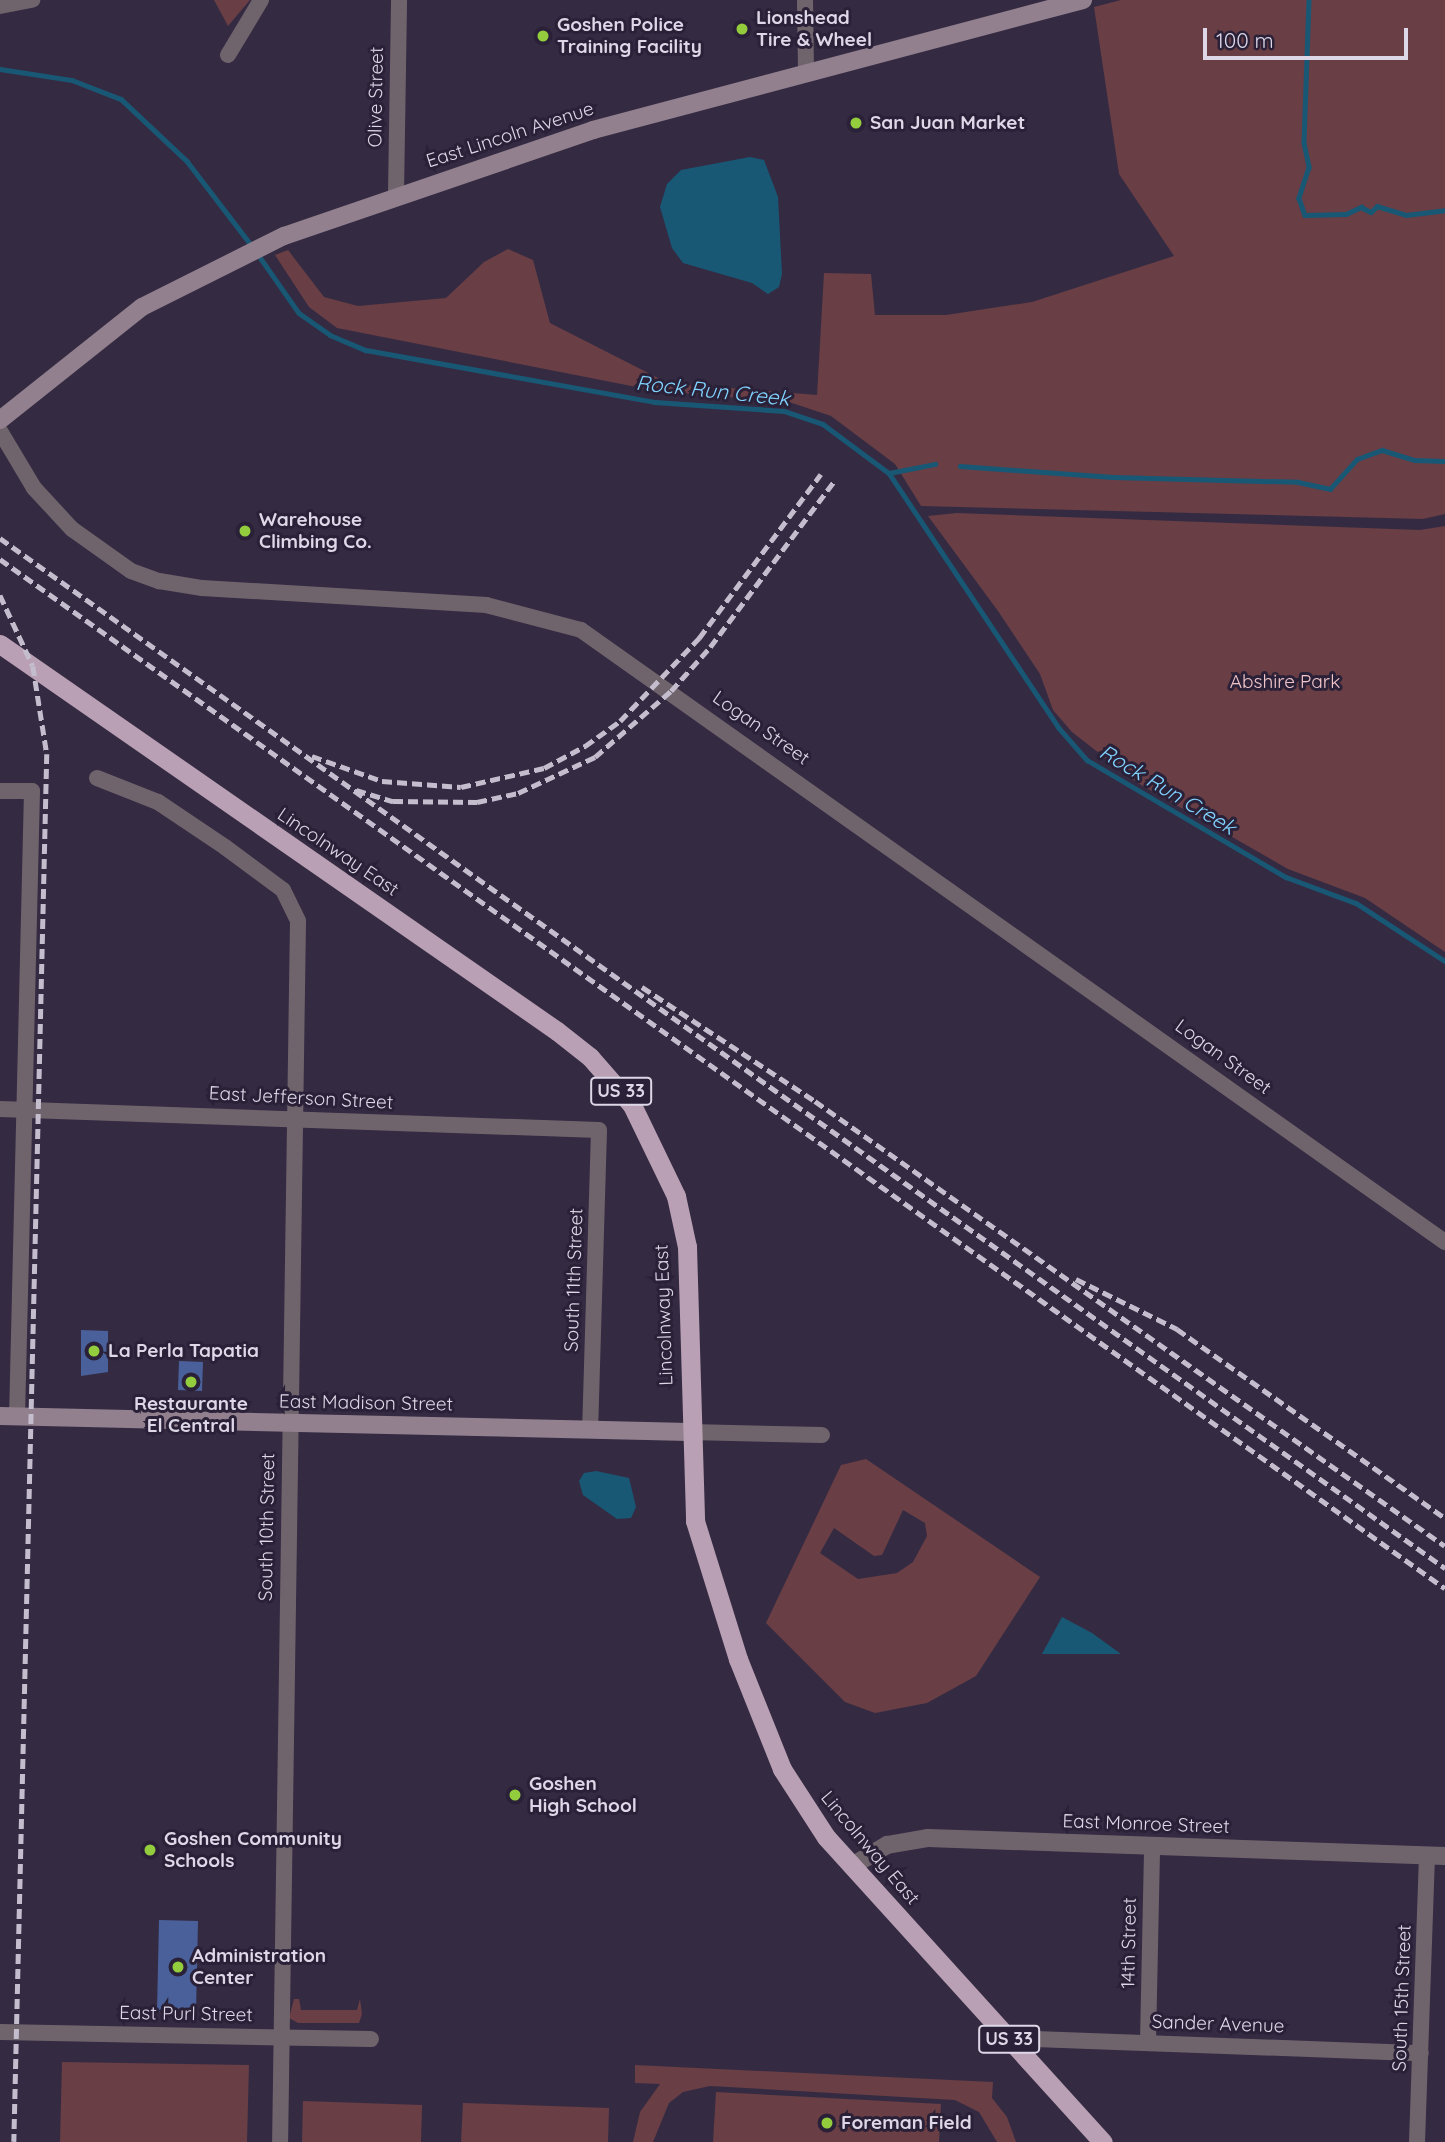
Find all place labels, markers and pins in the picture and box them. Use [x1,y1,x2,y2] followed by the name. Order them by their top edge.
[756,7,872,51] place label: Lionshead Tire & Wheel
[557,14,702,58] place label: Goshen Police Training Facility
[734,21,750,37] marker: Lionshead Tire & Wheel
[535,28,551,44] marker: Goshen Police Training Facility
[870,112,1025,134] place label: San Juan Market
[848,115,864,131] marker: San Juan Market
[259,509,372,553] place label: Warehouse Climbing Co.
[237,523,253,539] marker: Warehouse Climbing Co.
[108,1340,259,1362] place label: La Perla Tapatia
[86,1343,102,1359] marker: La Perla Tapatia
[183,1374,199,1390] marker: Restaurante El Central
[134,1393,248,1437] place label: Restaurante El Central
[529,1773,637,1817] place label: Goshen High School
[507,1787,523,1803] marker: Goshen High School
[164,1828,342,1872] place label: Goshen Community Schools
[142,1842,158,1858] marker: Goshen Community Schools
[192,1945,326,1989] place label: Administration Center
[170,1959,186,1975] marker: Administration Center
[841,2112,972,2134] place label: Foreman Field
[819,2115,835,2131] marker: Foreman Field

